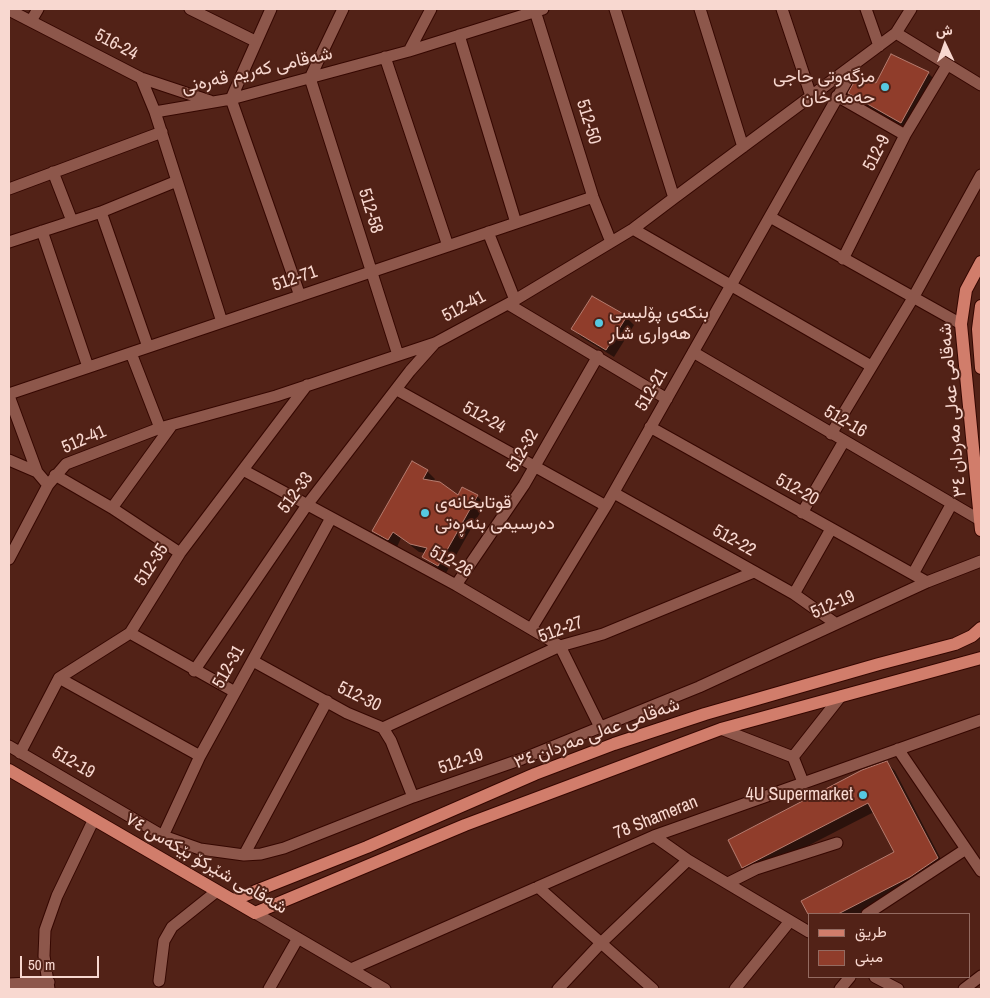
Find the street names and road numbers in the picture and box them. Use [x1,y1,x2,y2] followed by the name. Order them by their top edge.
[91,25,141,65] street label: 516-24
[179,43,335,99] street label: شەقامی کەریم قەرەنی
[571,97,605,147] street label: 512-50
[859,131,895,175] street label: 512-9
[353,186,387,236] street label: 512-58
[270,261,320,297] street label: 512-71
[439,287,489,327] street label: 512-41
[935,322,971,498] street label: شەقامی عەلی مەردان ٣٤
[631,365,673,415] street label: 512-21
[459,397,509,439] street label: 512-24
[820,401,870,443] street label: 512-16
[59,421,109,459] street label: 512-41
[502,426,544,476] street label: 512-32
[274,468,318,518] street label: 512-33
[772,469,822,511] street label: 512-20
[709,520,759,562] street label: 512-22
[130,540,174,590] street label: 512-35
[426,541,476,583] street label: 512-26
[808,586,858,624] street label: 512-19
[536,612,586,648] street label: 512-27
[208,642,250,692] street label: 512-31
[334,677,384,717] street label: 512-30
[511,694,683,774] street label: شەقامی عەلی مەردان ٣٤
[48,742,98,784] street label: 512-19
[436,744,486,780] street label: 512-19
[611,791,701,845] street label: 78 Shameran
[121,809,291,919] street label: شەقامی شێرکۆ بێکەس ٧٤

